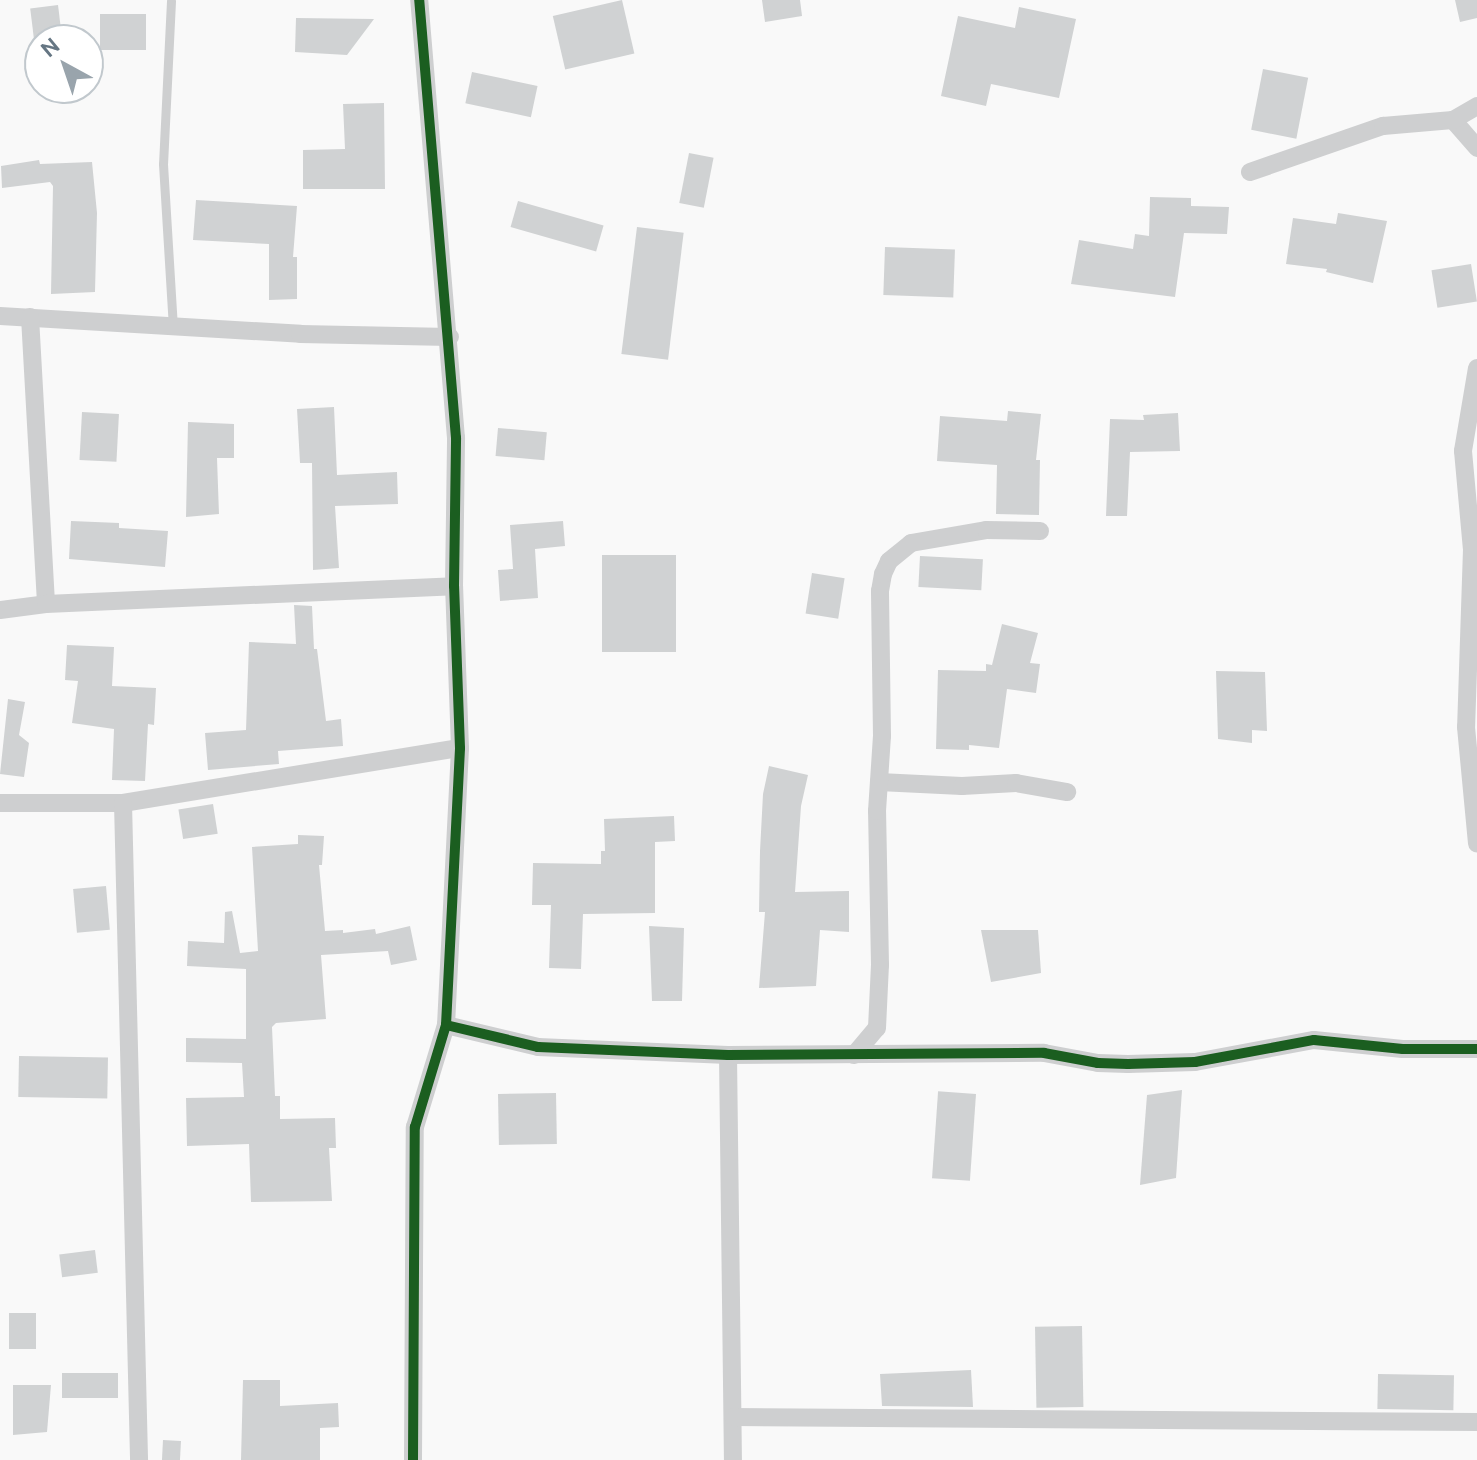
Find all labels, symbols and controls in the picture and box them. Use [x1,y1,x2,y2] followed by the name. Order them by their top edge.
[24,24,104,104] north arrow
[35,32,64,62] text: N

